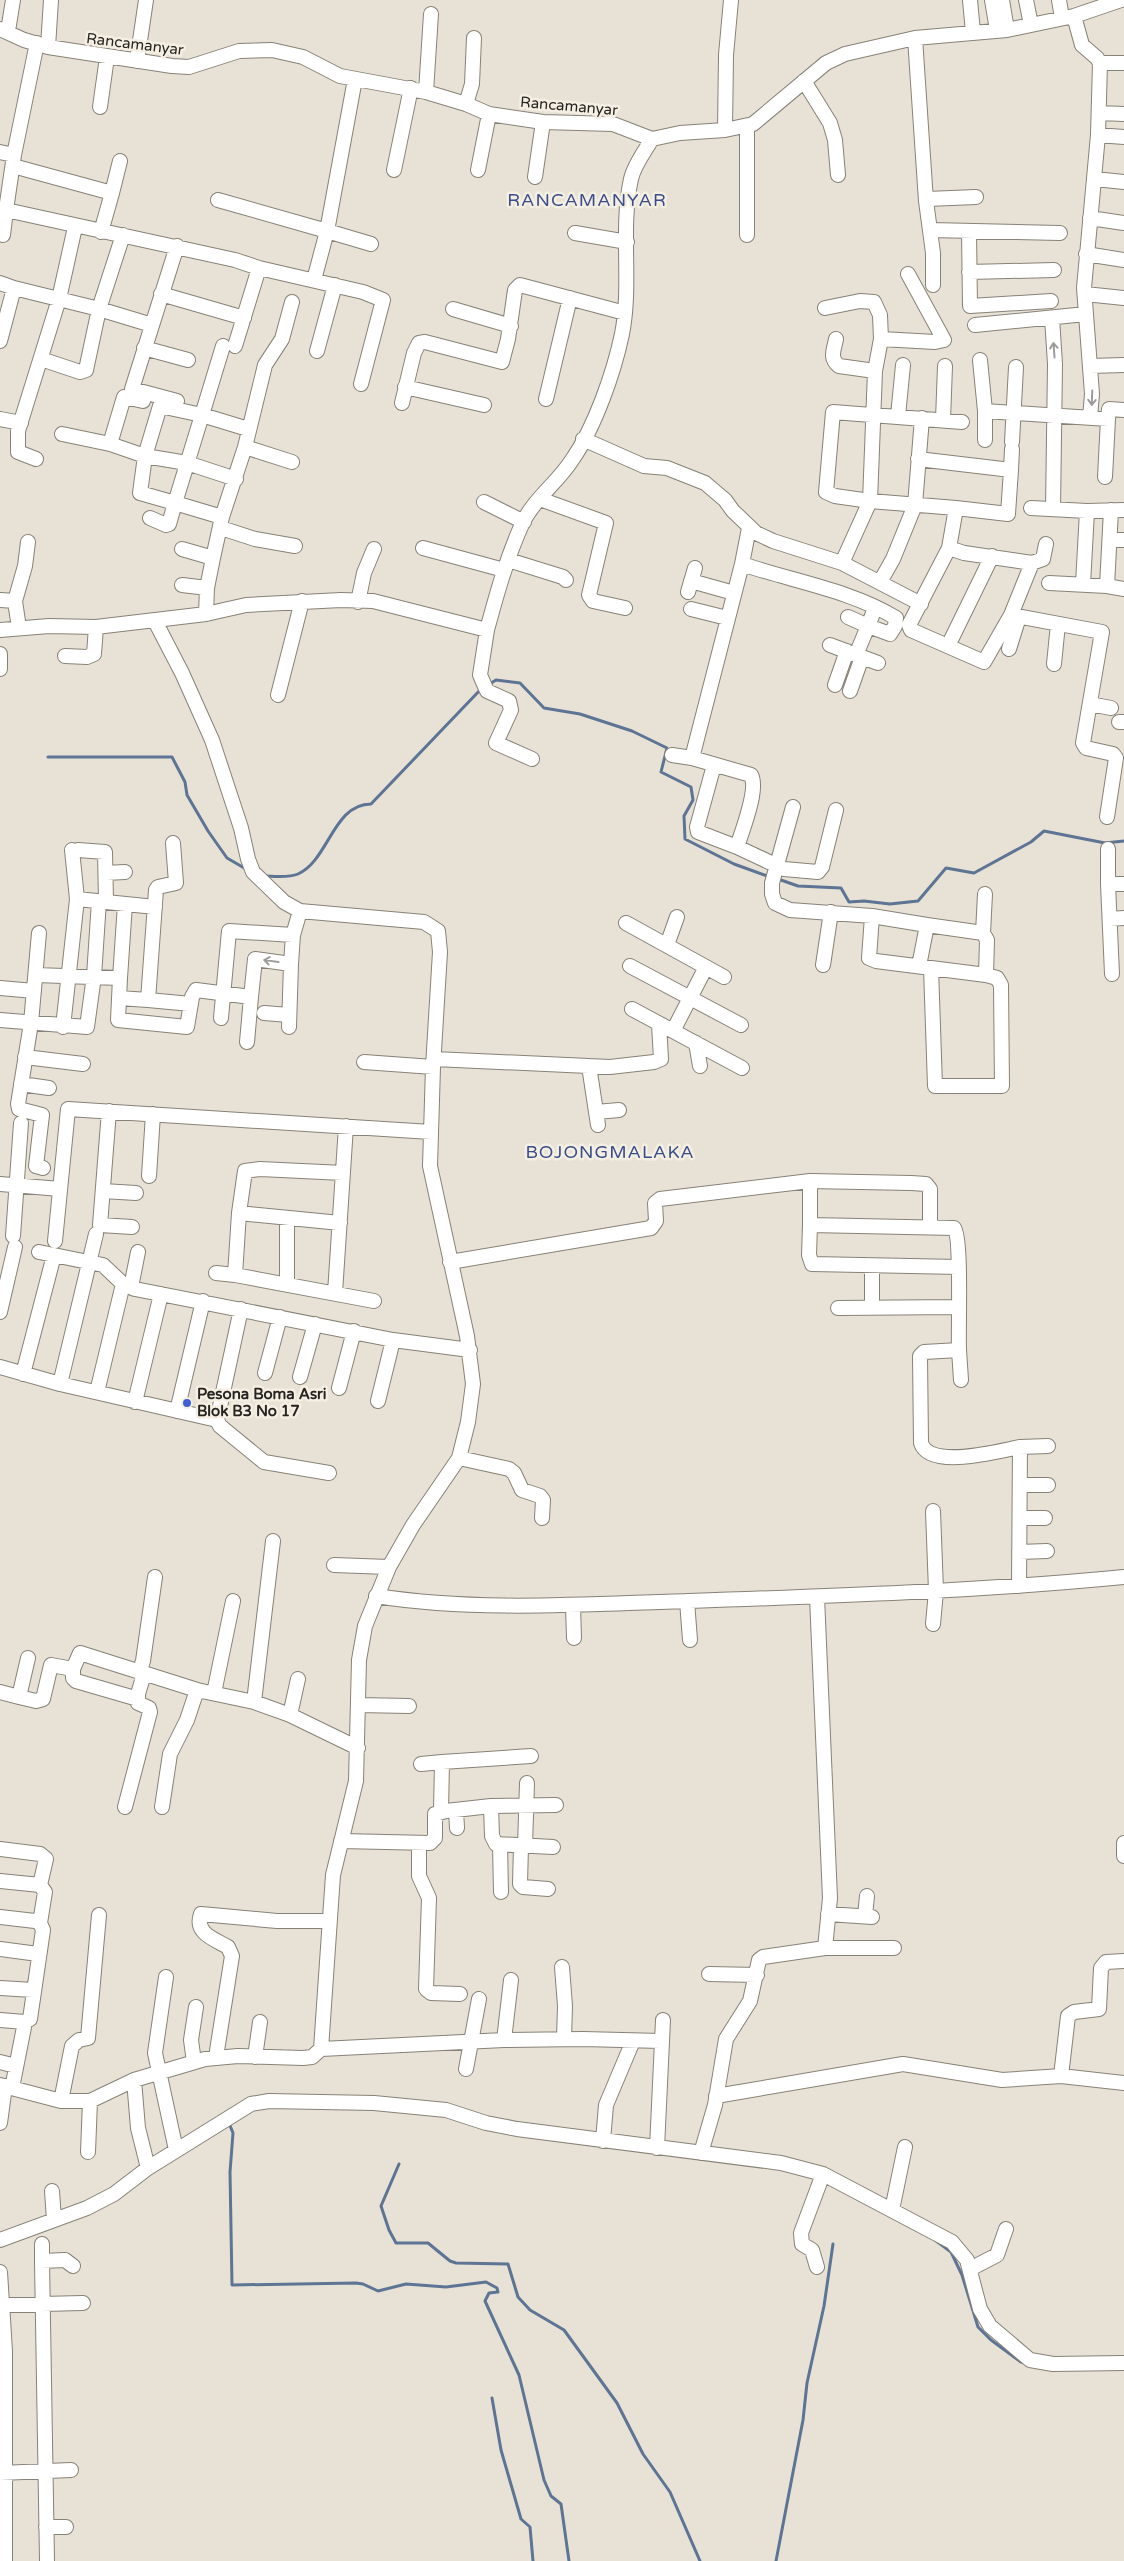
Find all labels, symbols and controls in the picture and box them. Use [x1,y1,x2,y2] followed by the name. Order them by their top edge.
[85,29,185,59] street label: Rancamanyar
[519,93,619,119] street label: Rancamanyar
[507,189,667,211] district label: RANCAMANYAR
[1049,342,1059,358] one-way arrow
[1087,390,1096,406] one-way arrow
[263,956,279,966] one-way arrow
[525,1141,695,1163] district label: BOJONGMALAKA
[197,1385,327,1420] place label: Pesona Boma Asri Blok B3 No 17
[181,1397,193,1409] marker: Pesona Boma Asri Blok B3 No 17

